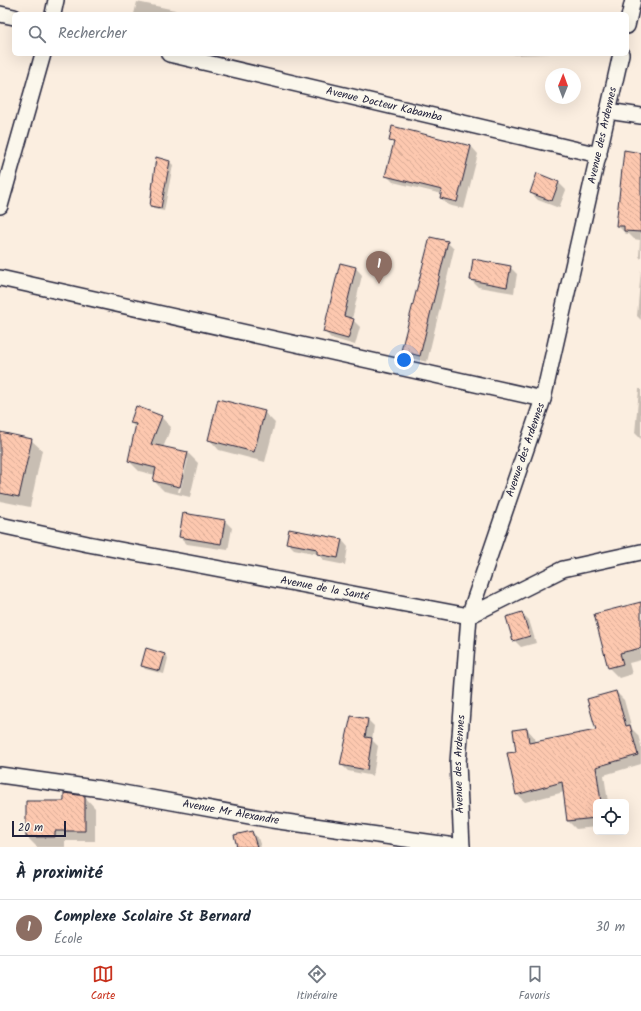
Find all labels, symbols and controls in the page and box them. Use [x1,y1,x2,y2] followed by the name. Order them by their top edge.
[12,12,629,56] search box
[58,22,126,46] text: Rechercher
[26,23,48,45] icon: search
[545,68,581,104] north arrow
[324,82,444,127] street label: Avenue Docteur Kabamba
[583,85,622,186] street label: Avenue des Ardennes
[366,251,392,284] pin: 1
[394,350,414,370] your location
[501,400,550,499] street label: Avenue des Ardennes
[279,572,372,606] street label: Avenue de la Santé
[449,714,471,814] street label: Avenue des Ardennes
[181,795,280,830] street label: Avenue Mr Alexandre
[593,799,629,835] map controls
[593,799,629,835] button: locate
[12,819,66,838] scale bar
[18,819,43,837] text: 20 m
[16,860,103,887] text: À proximité
[54,905,251,929] text: Complexe Scolaire St Bernard
[27,917,31,938] text: 1
[596,917,625,938] text: 30 m
[54,929,82,950] text: École
[91,963,115,1005] tab: Carte
[297,963,338,1005] tab: Itinéraire
[519,963,550,1005] tab: Favoris

